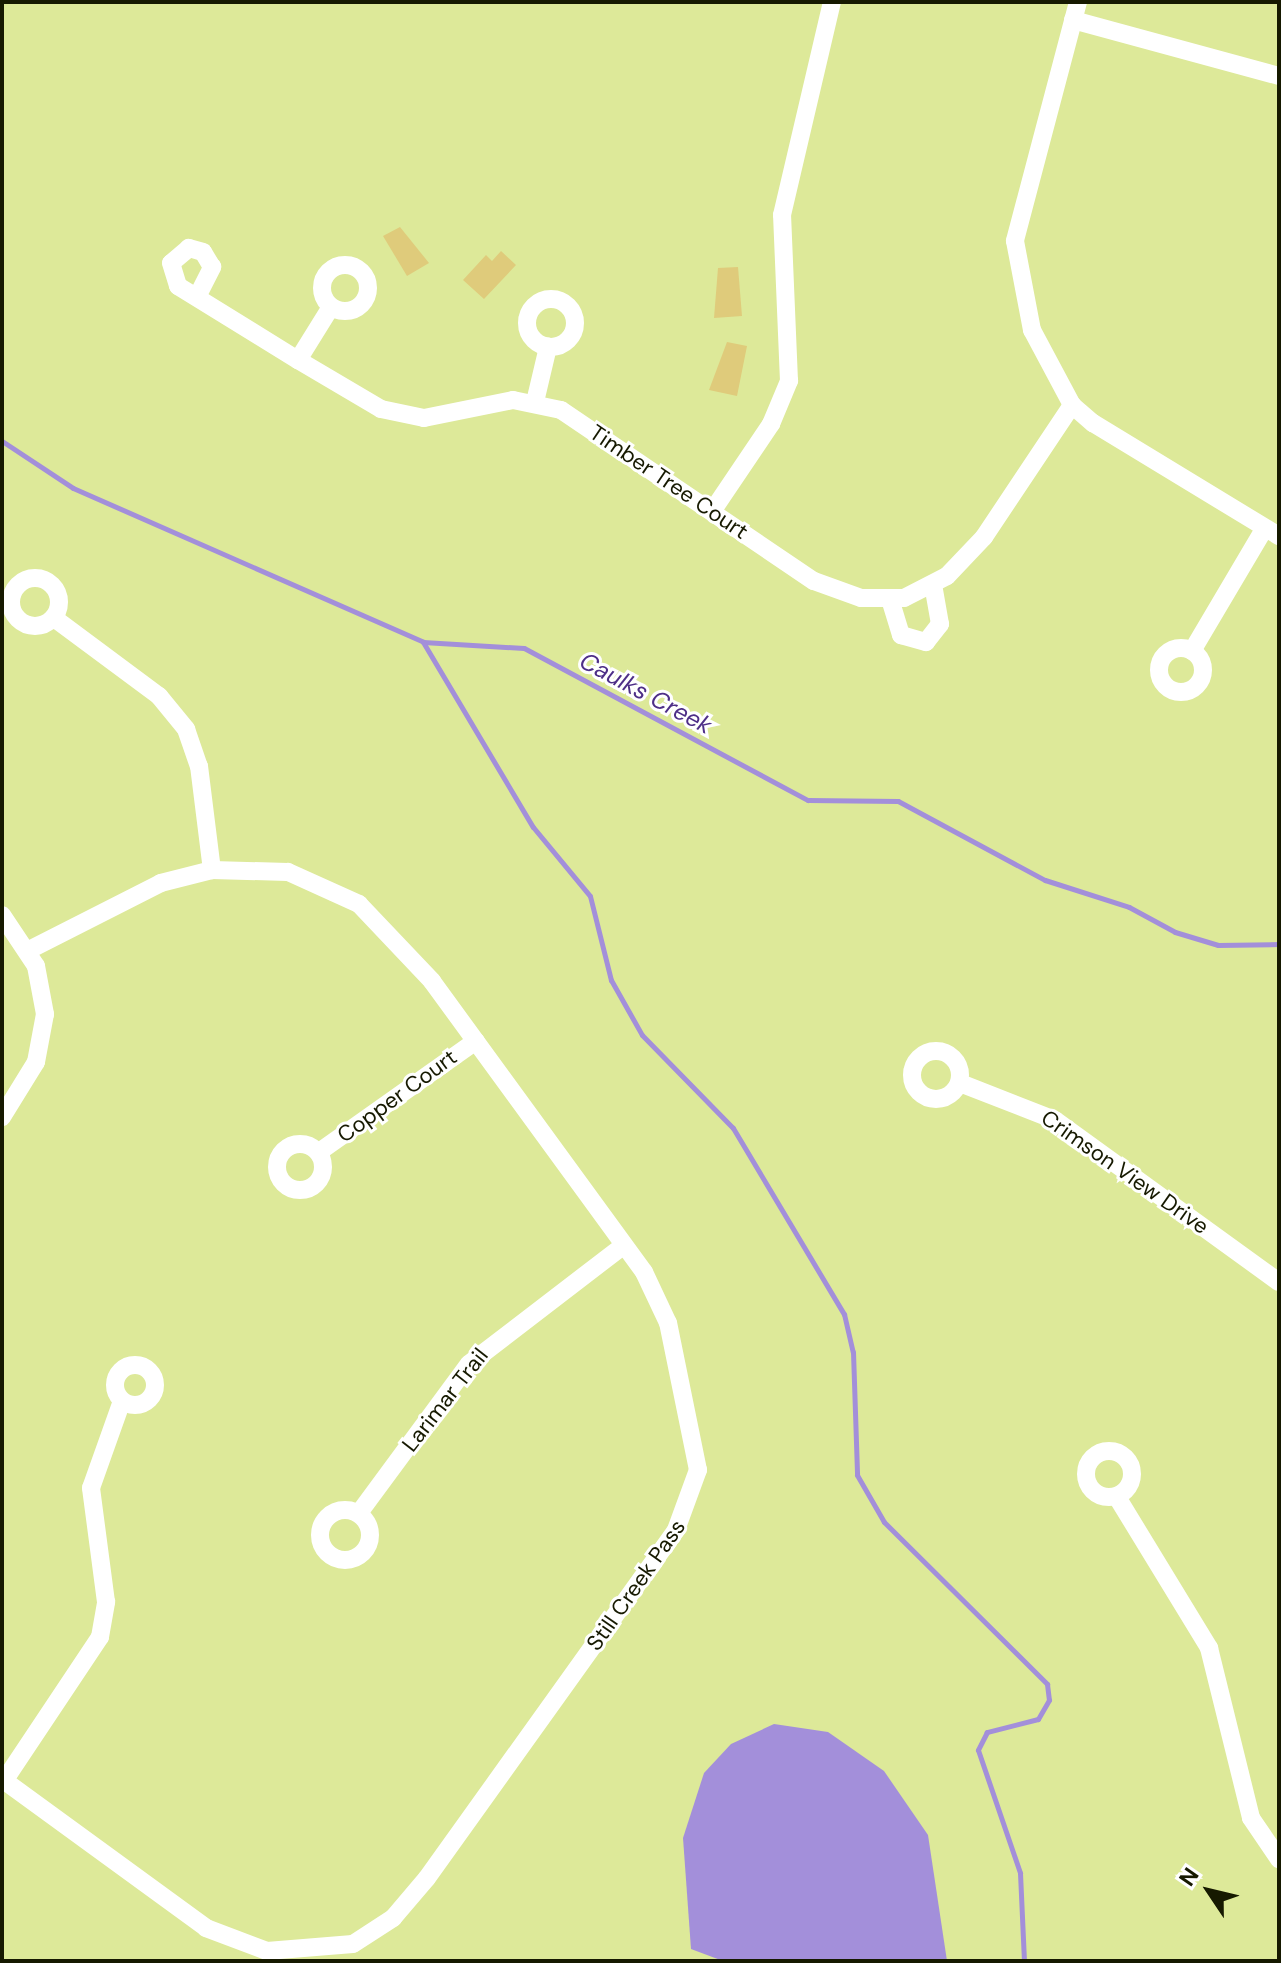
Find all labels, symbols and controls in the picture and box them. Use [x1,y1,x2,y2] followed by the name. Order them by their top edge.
[585,419,753,545] street label: Timber Tree Court
[575,646,717,740] water label: Caulks Creek
[332,1044,462,1148] street label: Copper Court
[1036,1104,1214,1240] street label: Crimson View Drive
[396,1343,494,1457] street label: Larimar Trail
[581,1514,691,1656] street label: Still Creek Pass
[1169,1851,1249,1931] north arrow
[1172,1862,1205,1892] text: N

